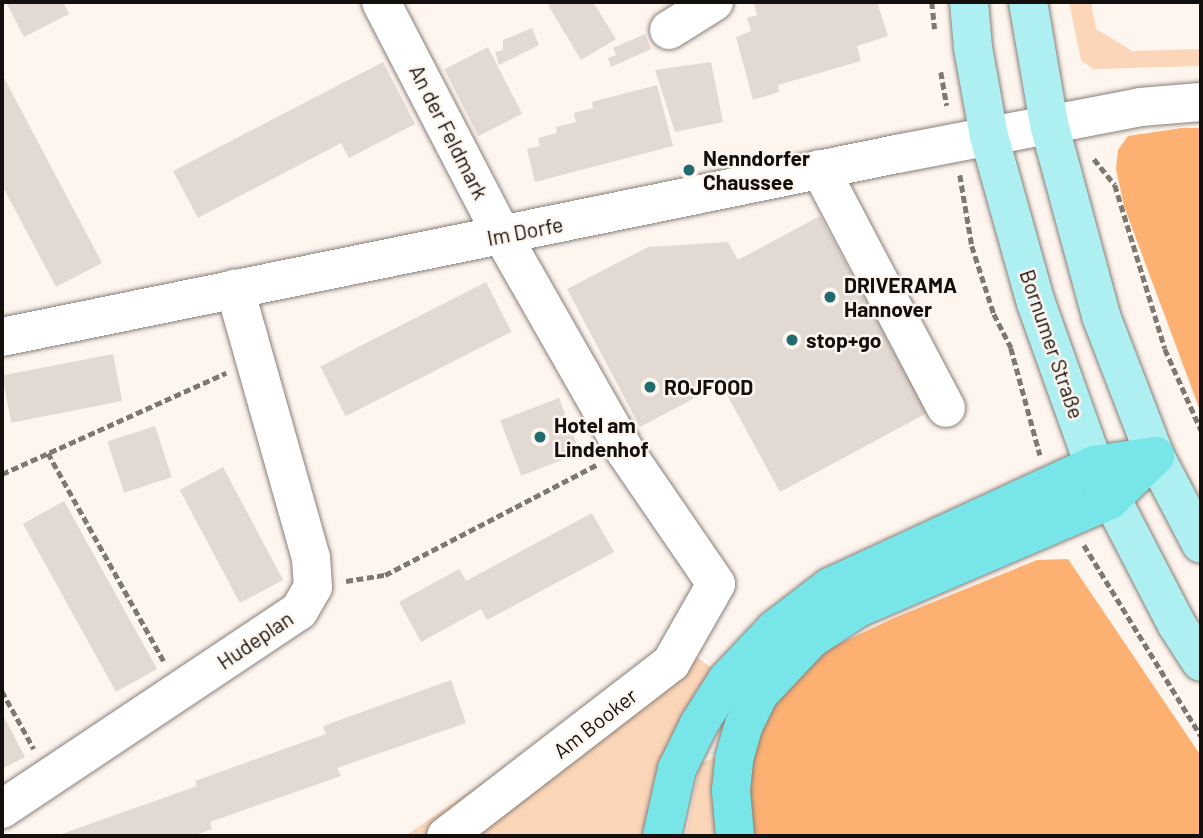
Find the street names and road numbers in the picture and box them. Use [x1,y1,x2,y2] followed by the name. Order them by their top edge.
[404,61,494,203] street label: An der Feldmark
[485,211,565,251] street label: Im Dorfe
[1015,266,1089,422] street label: Bornumer Straße
[212,605,298,675] street label: Hudeplan
[548,682,642,764] street label: Am Booker

